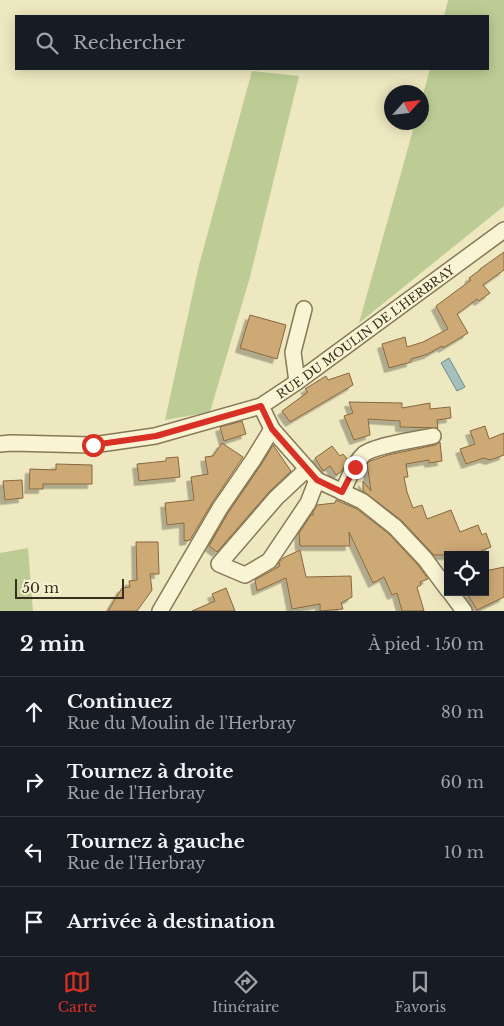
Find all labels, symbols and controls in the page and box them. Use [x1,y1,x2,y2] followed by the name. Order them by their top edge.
[15,15,489,70] search box
[33,29,61,57] icon: search
[73,31,185,54] text: Rechercher
[384,85,429,130] north arrow
[273,262,457,401] street label: RUE DU MOULIN DE L'HERBRAY
[82,434,105,457] route start
[344,456,367,479] route end
[444,551,489,596] map controls
[444,551,489,596] button: locate
[15,576,124,599] scale bar
[22,579,59,597] text: 50 m
[20,631,85,657] text: 2 min
[368,634,484,654] text: À pied · 150 m
[67,690,172,713] text: Continuez
[20,698,48,726] icon: ahead
[441,702,484,722] text: 80 m
[67,713,296,733] text: Rue du Moulin de l'Herbray
[67,760,234,783] text: Tournez à droite
[20,768,48,796] icon: right
[441,772,484,792] text: 60 m
[67,783,205,803] text: Rue de l'Herbray
[67,830,245,853] text: Tournez à gauche
[20,838,48,866] icon: left
[444,842,484,862] text: 10 m
[67,853,205,873] text: Rue de l'Herbray
[20,908,48,936] icon: arrive
[67,910,275,933] text: Arrivée à destination
[58,968,97,1016] tab: Carte
[212,968,279,1016] tab: Itinéraire
[395,968,446,1016] tab: Favoris

